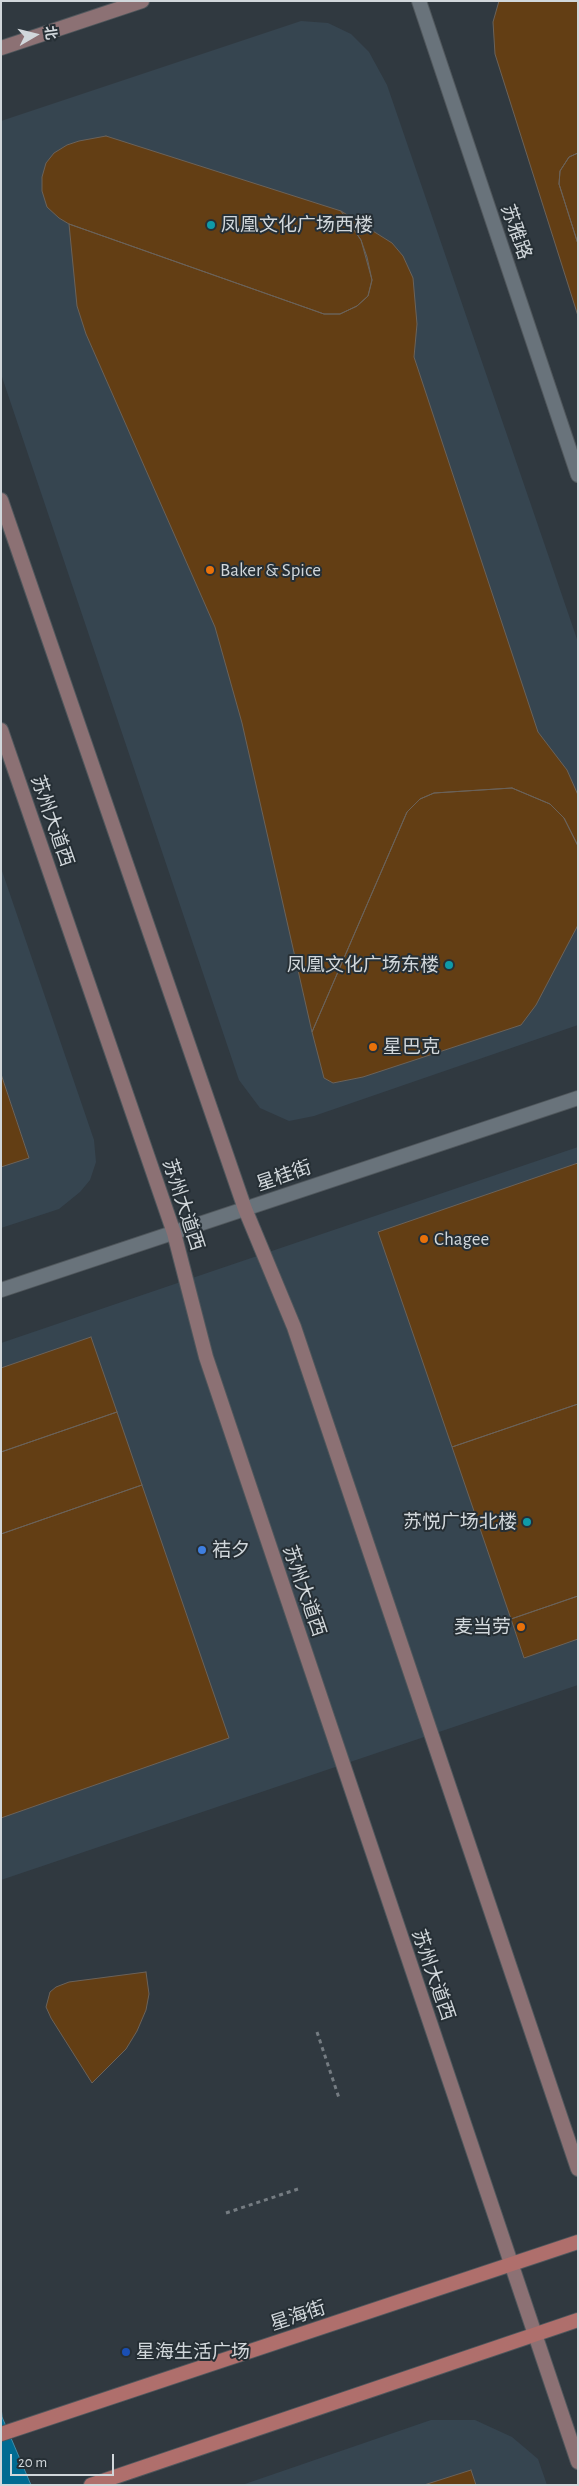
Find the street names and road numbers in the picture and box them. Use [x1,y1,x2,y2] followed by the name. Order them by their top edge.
[496,201,536,263] street label: 苏雅路
[26,772,78,870] street label: 苏州大道西
[157,1156,209,1254] street label: 苏州大道西
[253,1156,315,1196] street label: 星桂街
[278,1542,330,1640] street label: 苏州大道西
[407,1926,459,2024] street label: 苏州大道西
[267,2296,329,2336] street label: 星海街

